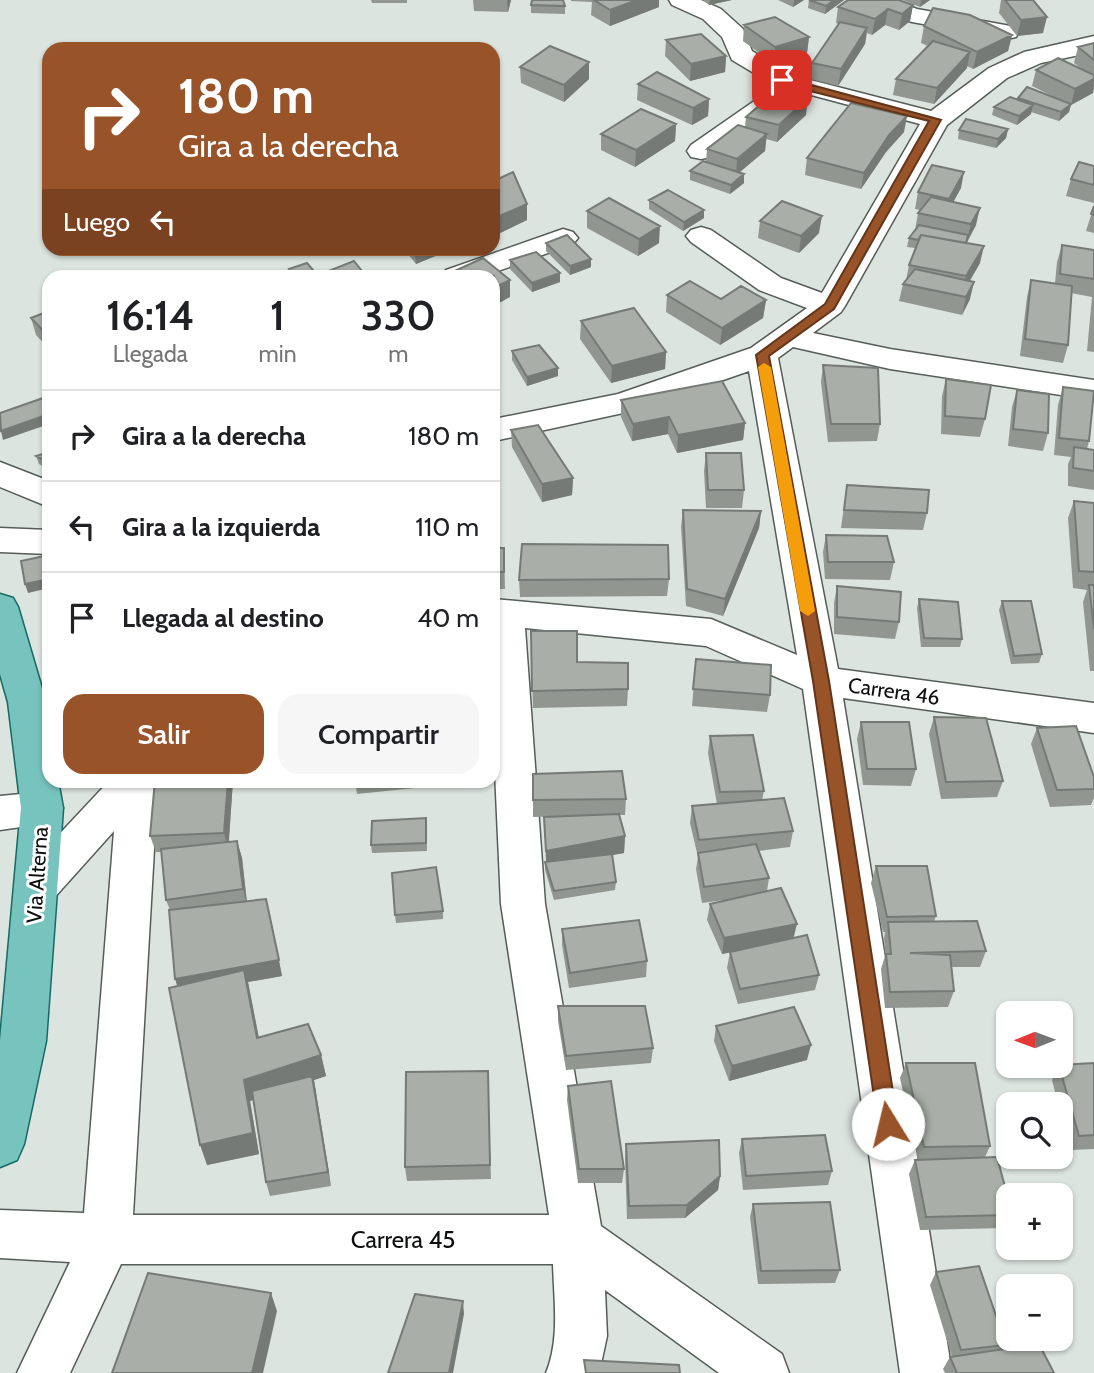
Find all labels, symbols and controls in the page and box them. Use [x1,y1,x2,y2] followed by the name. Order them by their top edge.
[752,50,812,110] pin
[763,61,801,99] icon: arrive
[178,66,314,125] text: 180 m
[63,70,154,161] icon: right
[178,126,399,165] text: Gira a la derecha
[144,203,182,241] icon: left
[63,206,130,238] text: Luego
[106,289,194,341] text: 16:14
[270,289,285,341] text: 1
[361,289,436,341] text: 330
[113,340,188,368] text: Llegada
[259,340,297,368] text: min
[388,340,408,368] text: m
[63,417,101,455] icon: right
[122,420,306,452] text: Gira a la derecha
[408,420,479,452] text: 180 m
[63,508,101,546] icon: left
[122,511,320,543] text: Gira a la izquierda
[415,511,479,543] text: 110 m
[63,599,101,637] icon: arrive
[122,602,324,634] text: Llegada al destino
[417,602,479,634] text: 40 m
[847,672,941,710] street label: Carrera 46
[63,694,264,774] button: Salir
[278,694,479,774] button: Compartir
[21,826,53,924] street label: Via Alterna
[996,1001,1073,1078] north arrow
[996,1001,1073,1351] map controls
[851,1087,925,1161] position arrow
[996,1092,1073,1169] button: search
[996,1183,1073,1260] button: +
[351,1225,455,1254] street label: Carrera 45
[996,1274,1073,1351] button: −

